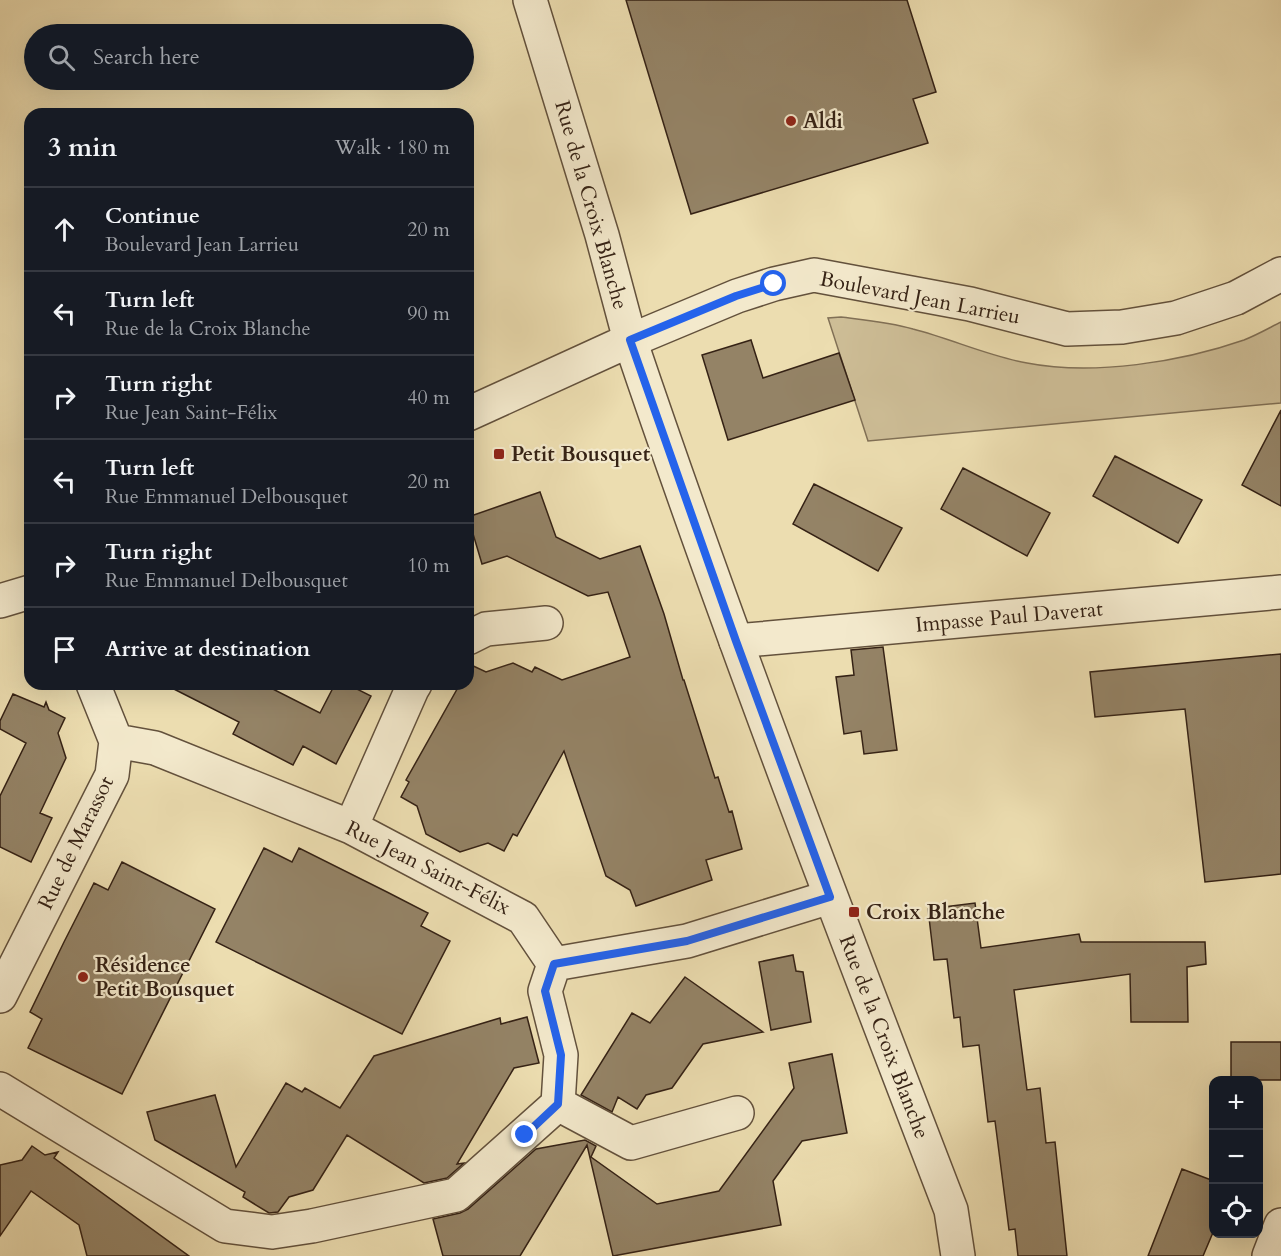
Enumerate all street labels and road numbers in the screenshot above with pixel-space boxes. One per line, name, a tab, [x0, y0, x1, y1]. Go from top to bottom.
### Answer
street label: Rue de la Croix Blanche	[547, 97, 635, 313]
street label: Boulevard Jean Larrieu	[817, 264, 1023, 332]
street label: Impasse Paul Daverat	[914, 594, 1104, 640]
street label: Rue de Marassot	[31, 771, 121, 915]
street label: Rue Jean Saint-Félix	[341, 814, 516, 922]
street label: Rue de la Croix Blanche	[832, 931, 936, 1143]

